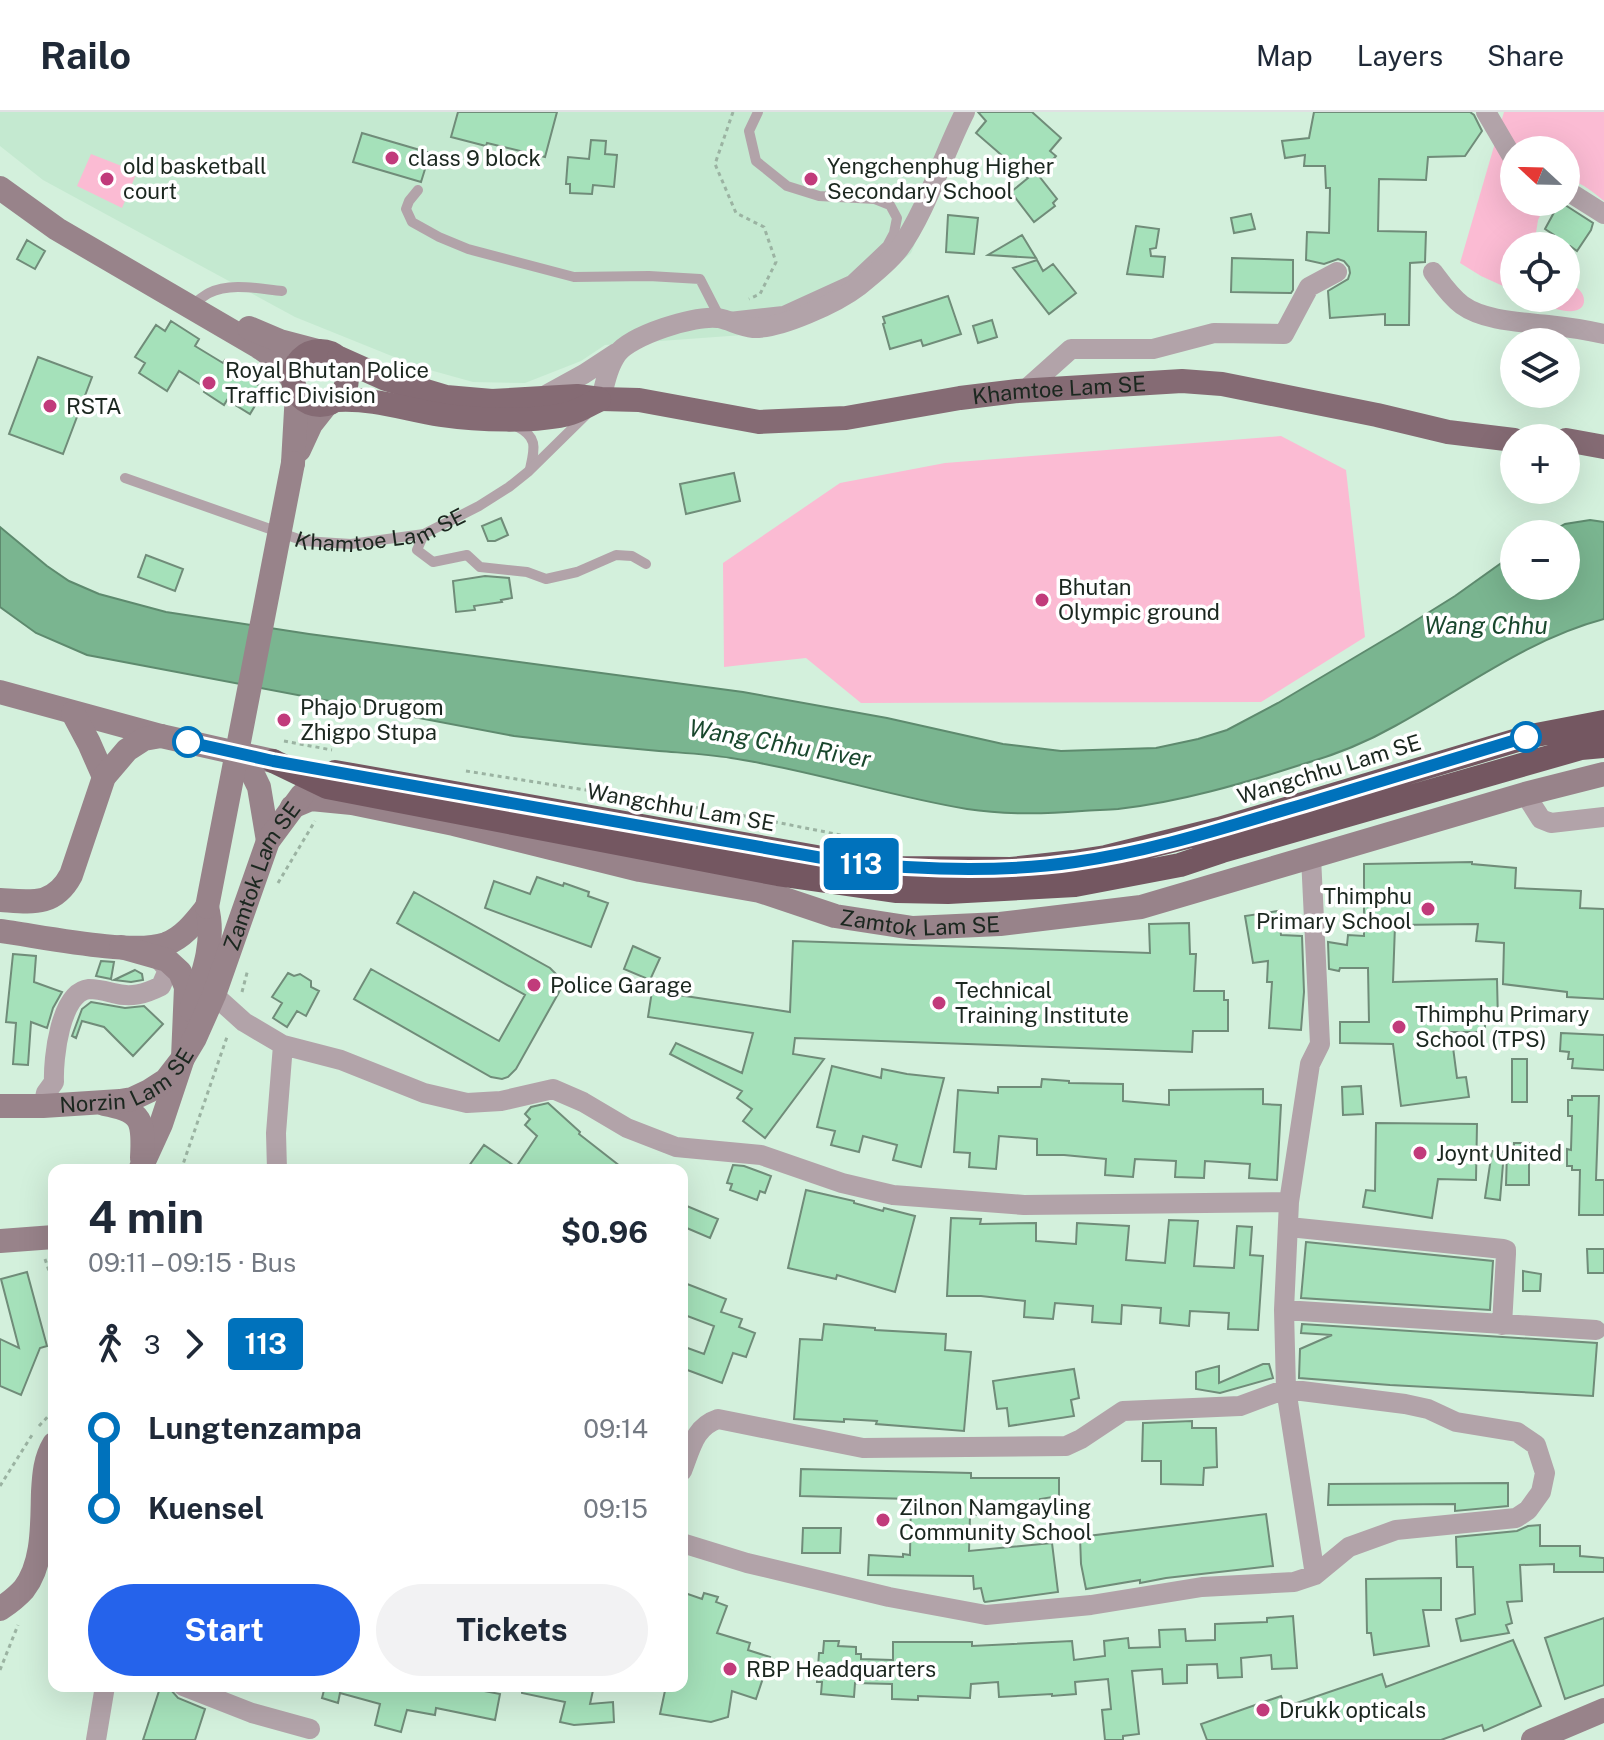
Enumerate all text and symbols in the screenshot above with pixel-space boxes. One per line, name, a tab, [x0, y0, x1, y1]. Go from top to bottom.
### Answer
text: Railo	[40, 33, 131, 78]
text: Map	[1256, 39, 1313, 72]
text: Layers	[1357, 39, 1443, 72]
text: Share	[1487, 39, 1564, 72]
north arrow	[1500, 136, 1580, 216]
map controls	[1500, 136, 1580, 600]
place label: class 9 block	[408, 145, 541, 171]
marker: class 9 block	[383, 149, 401, 167]
place label: old basketball court	[123, 153, 267, 204]
place label: Yengchenphug Higher Secondary School	[827, 153, 1054, 204]
marker: old basketball court	[98, 170, 116, 188]
marker: Yengchenphug Higher Secondary School	[802, 170, 820, 188]
button: locate	[1500, 232, 1580, 312]
button: layers	[1500, 328, 1580, 408]
place label: Royal Bhutan Police Traffic Division	[225, 357, 429, 408]
street label: Khamtoe Lam SE	[971, 370, 1147, 409]
marker: Royal Bhutan Police Traffic Division	[200, 374, 218, 392]
place label: RSTA	[66, 393, 122, 419]
marker: RSTA	[41, 397, 59, 415]
button: +	[1500, 424, 1580, 504]
street label: Khamtoe Lam SE	[291, 502, 470, 557]
button: −	[1500, 520, 1580, 600]
place label: Bhutan Olympic ground	[1058, 574, 1220, 625]
marker: Bhutan Olympic ground	[1033, 591, 1051, 609]
water label: Wang Chhu	[1424, 611, 1548, 639]
place label: Phajo Drugom Zhigpo Stupa	[300, 694, 444, 745]
marker: Phajo Drugom Zhigpo Stupa	[275, 711, 293, 729]
water label: Wang Chhu River	[687, 713, 874, 773]
unlabelled marker	[1511, 722, 1541, 752]
unlabelled marker	[173, 727, 203, 757]
street label: Wangchhu Lam SE	[1234, 729, 1424, 809]
street label: Wangchhu Lam SE	[585, 778, 777, 836]
street label: Zamtok Lam SE	[218, 797, 306, 954]
line badge: 113	[815, 838, 907, 890]
text: 113	[840, 847, 882, 880]
place label: Thimphu Primary School	[1256, 883, 1412, 934]
marker: Thimphu Primary School	[1419, 900, 1437, 918]
street label: Zamtok Lam SE	[838, 904, 1000, 942]
place label: Police Garage	[550, 972, 692, 998]
marker: Police Garage	[525, 976, 543, 994]
place label: Technical Training Institute	[955, 977, 1129, 1028]
marker: Technical Training Institute	[930, 994, 948, 1012]
place label: Thimphu Primary School (TPS)	[1415, 1001, 1590, 1052]
marker: Thimphu Primary School (TPS)	[1390, 1018, 1408, 1036]
street label: Norzin Lam SE	[59, 1043, 199, 1118]
place label: Joynt United	[1436, 1140, 1562, 1166]
marker: Joynt United	[1411, 1144, 1429, 1162]
text: 4 min	[88, 1191, 204, 1243]
text: $0.96	[561, 1214, 648, 1250]
text: 09:11 – 09:15 · Bus	[88, 1247, 296, 1278]
icon: walk	[88, 1322, 132, 1366]
icon: forward	[172, 1322, 216, 1366]
text: 113	[244, 1327, 287, 1360]
text: 3	[144, 1329, 160, 1360]
text: Lungtenzampa	[148, 1410, 362, 1446]
text: 09:14	[583, 1413, 648, 1444]
text: Kuensel	[148, 1490, 264, 1526]
text: 09:15	[583, 1493, 648, 1524]
place label: Zilnon Namgayling Community School	[899, 1494, 1092, 1545]
marker: Zilnon Namgayling Community School	[874, 1511, 892, 1529]
button: Start	[88, 1584, 360, 1676]
button: Tickets	[376, 1584, 648, 1676]
place label: RBP Headquarters	[746, 1656, 936, 1682]
marker: RBP Headquarters	[721, 1660, 739, 1678]
place label: Drukk opticals	[1279, 1697, 1426, 1723]
marker: Drukk opticals	[1254, 1701, 1272, 1719]

